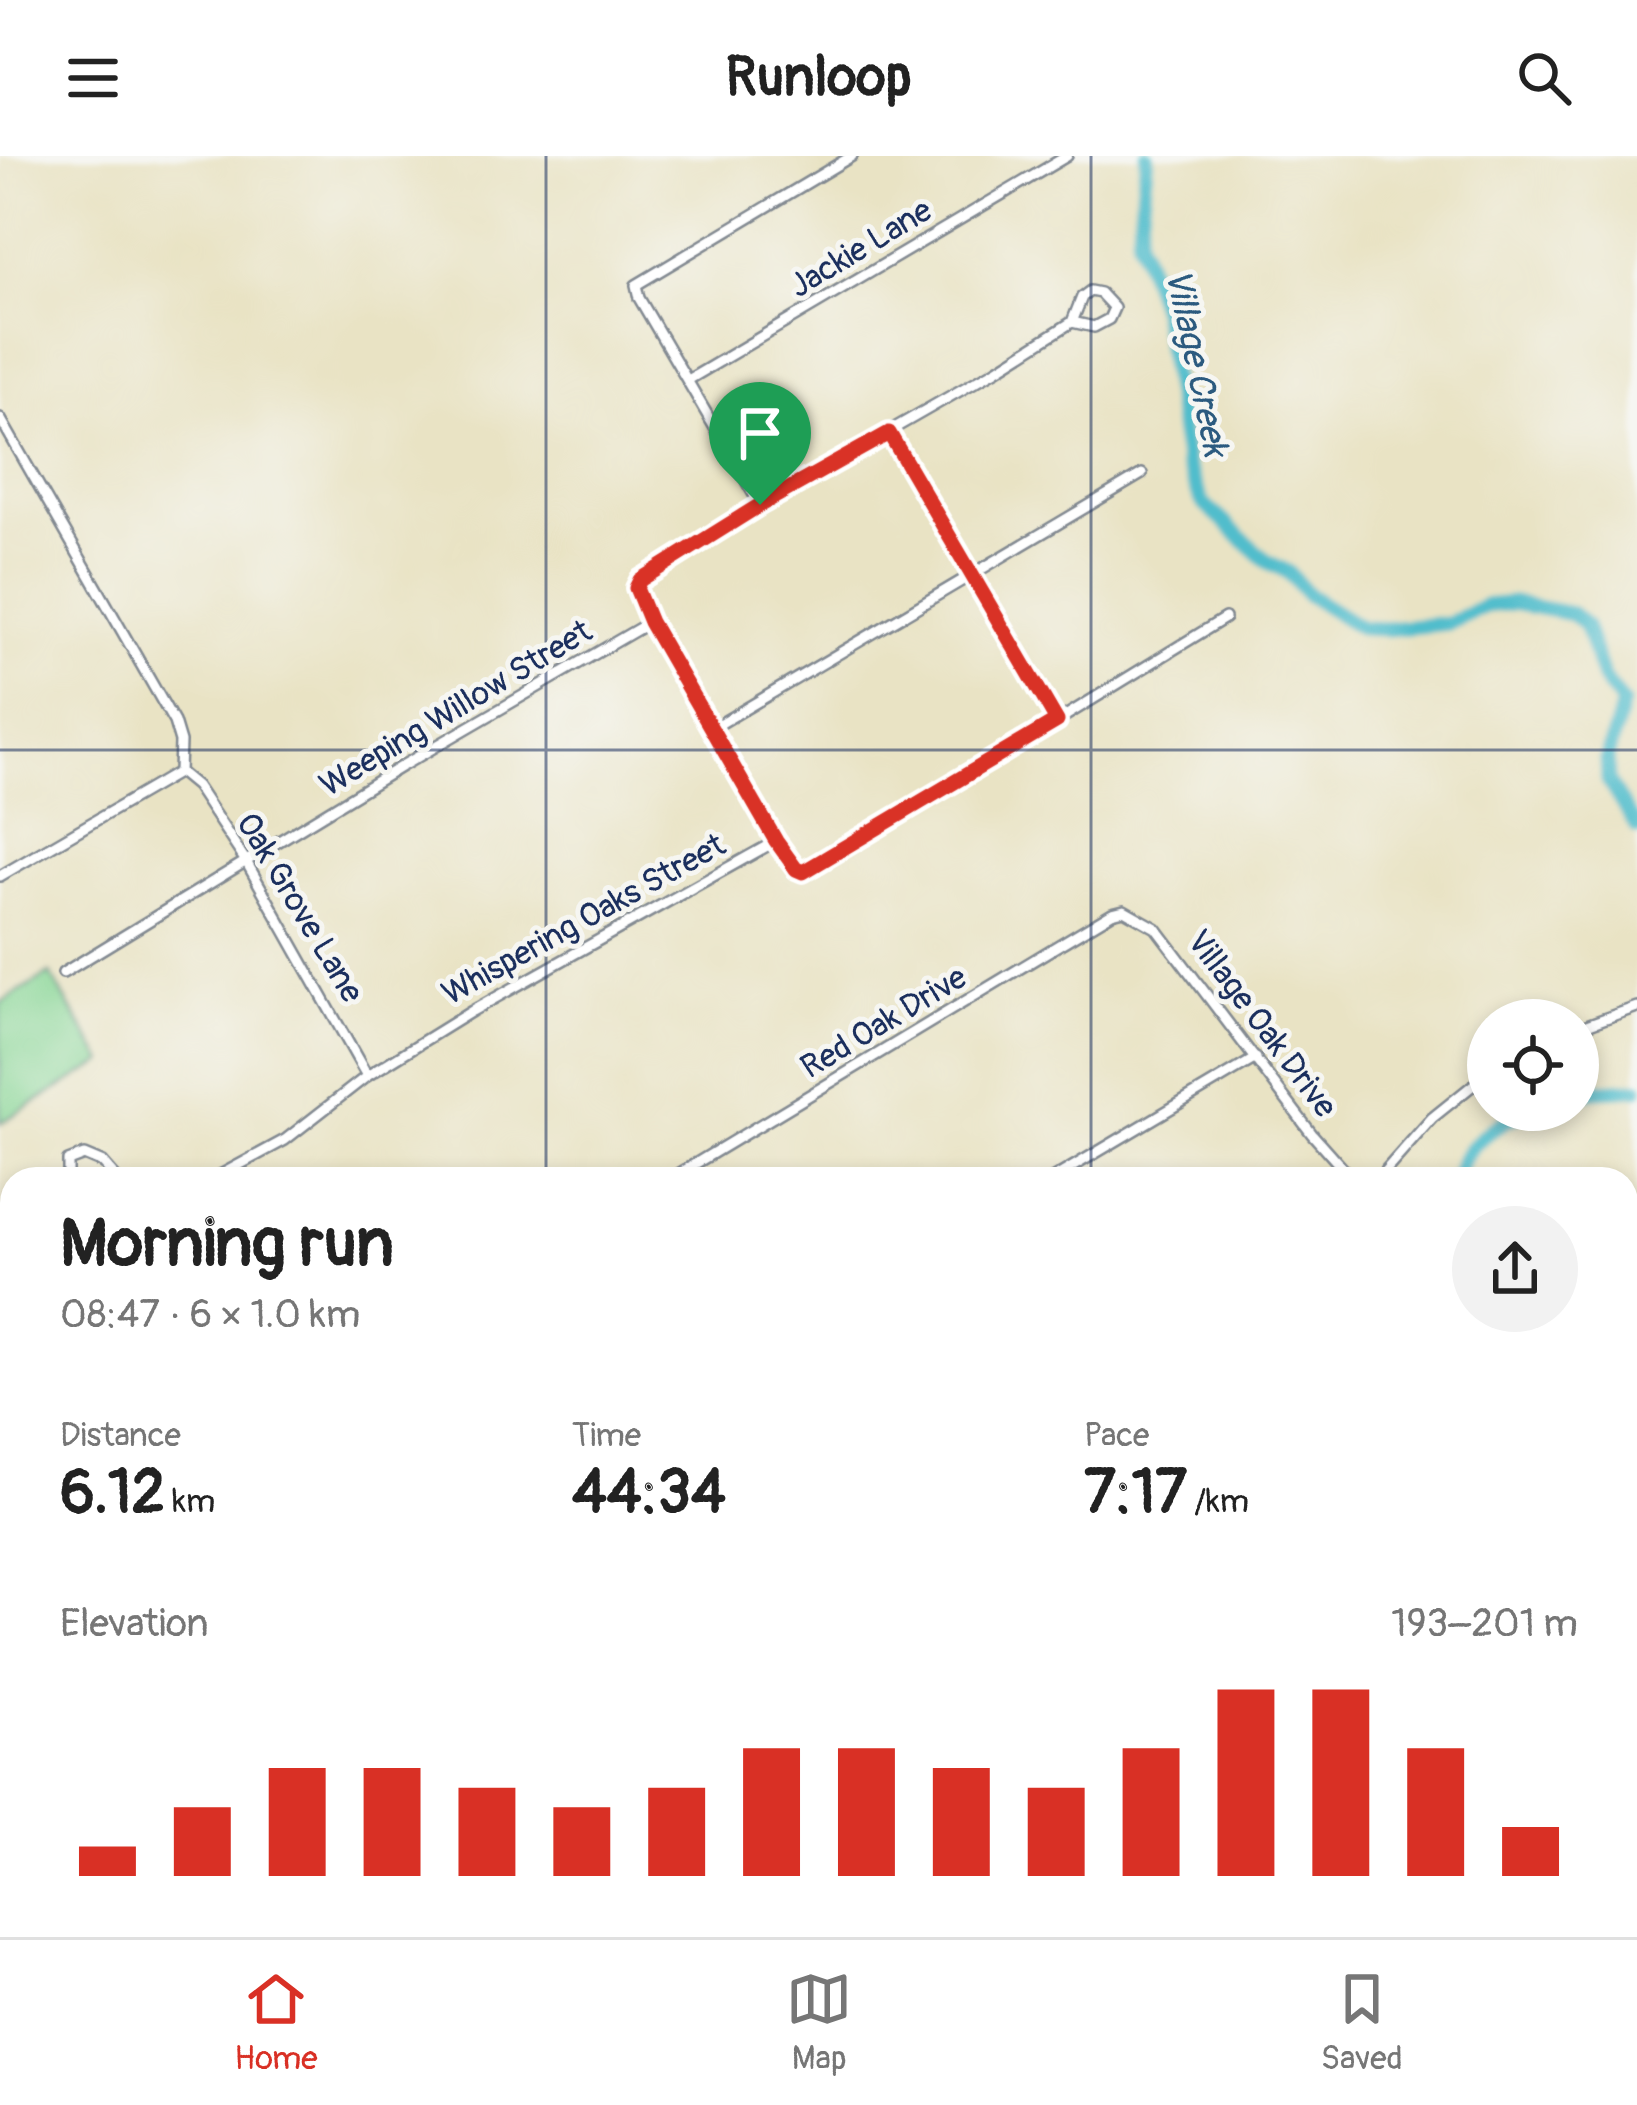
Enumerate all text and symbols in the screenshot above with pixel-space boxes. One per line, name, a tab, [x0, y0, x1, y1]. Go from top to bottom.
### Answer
text: Runloop	[726, 44, 911, 112]
icon: menu	[60, 45, 126, 111]
icon: search	[1511, 45, 1577, 111]
street label: Jackie Lane	[782, 190, 939, 307]
water label: Village Creek	[1155, 265, 1239, 463]
pin	[709, 382, 811, 505]
icon: arrive	[727, 400, 793, 466]
street label: Weeping Willow Street	[312, 610, 600, 806]
street label: Oak Grove Lane	[227, 805, 372, 1010]
street label: Whispering Oaks Street	[435, 824, 733, 1014]
street label: Village Oak Drive	[1178, 922, 1346, 1126]
street label: Red Oak Drive	[793, 957, 974, 1088]
map controls	[1467, 999, 1599, 1131]
button: locate	[1467, 999, 1599, 1131]
text: Morning run	[60, 1203, 394, 1286]
button: share	[1452, 1206, 1578, 1332]
text: 08:47 · 6 × 1.0 km	[60, 1290, 360, 1339]
text: Distance	[60, 1415, 181, 1456]
text: Time	[572, 1415, 641, 1456]
text: Pace	[1084, 1415, 1149, 1456]
text: 6.12	[60, 1456, 165, 1531]
text: 44:34	[572, 1456, 726, 1531]
text: 7:17	[1084, 1456, 1187, 1531]
text: km	[165, 1481, 215, 1522]
text: /km	[1187, 1481, 1249, 1522]
text: Elevation	[60, 1599, 209, 1648]
text: 193–201 m	[1391, 1599, 1578, 1648]
tab: Home	[234, 1966, 318, 2079]
tab: Map	[786, 1966, 852, 2079]
tab: Saved	[1321, 1966, 1403, 2079]

